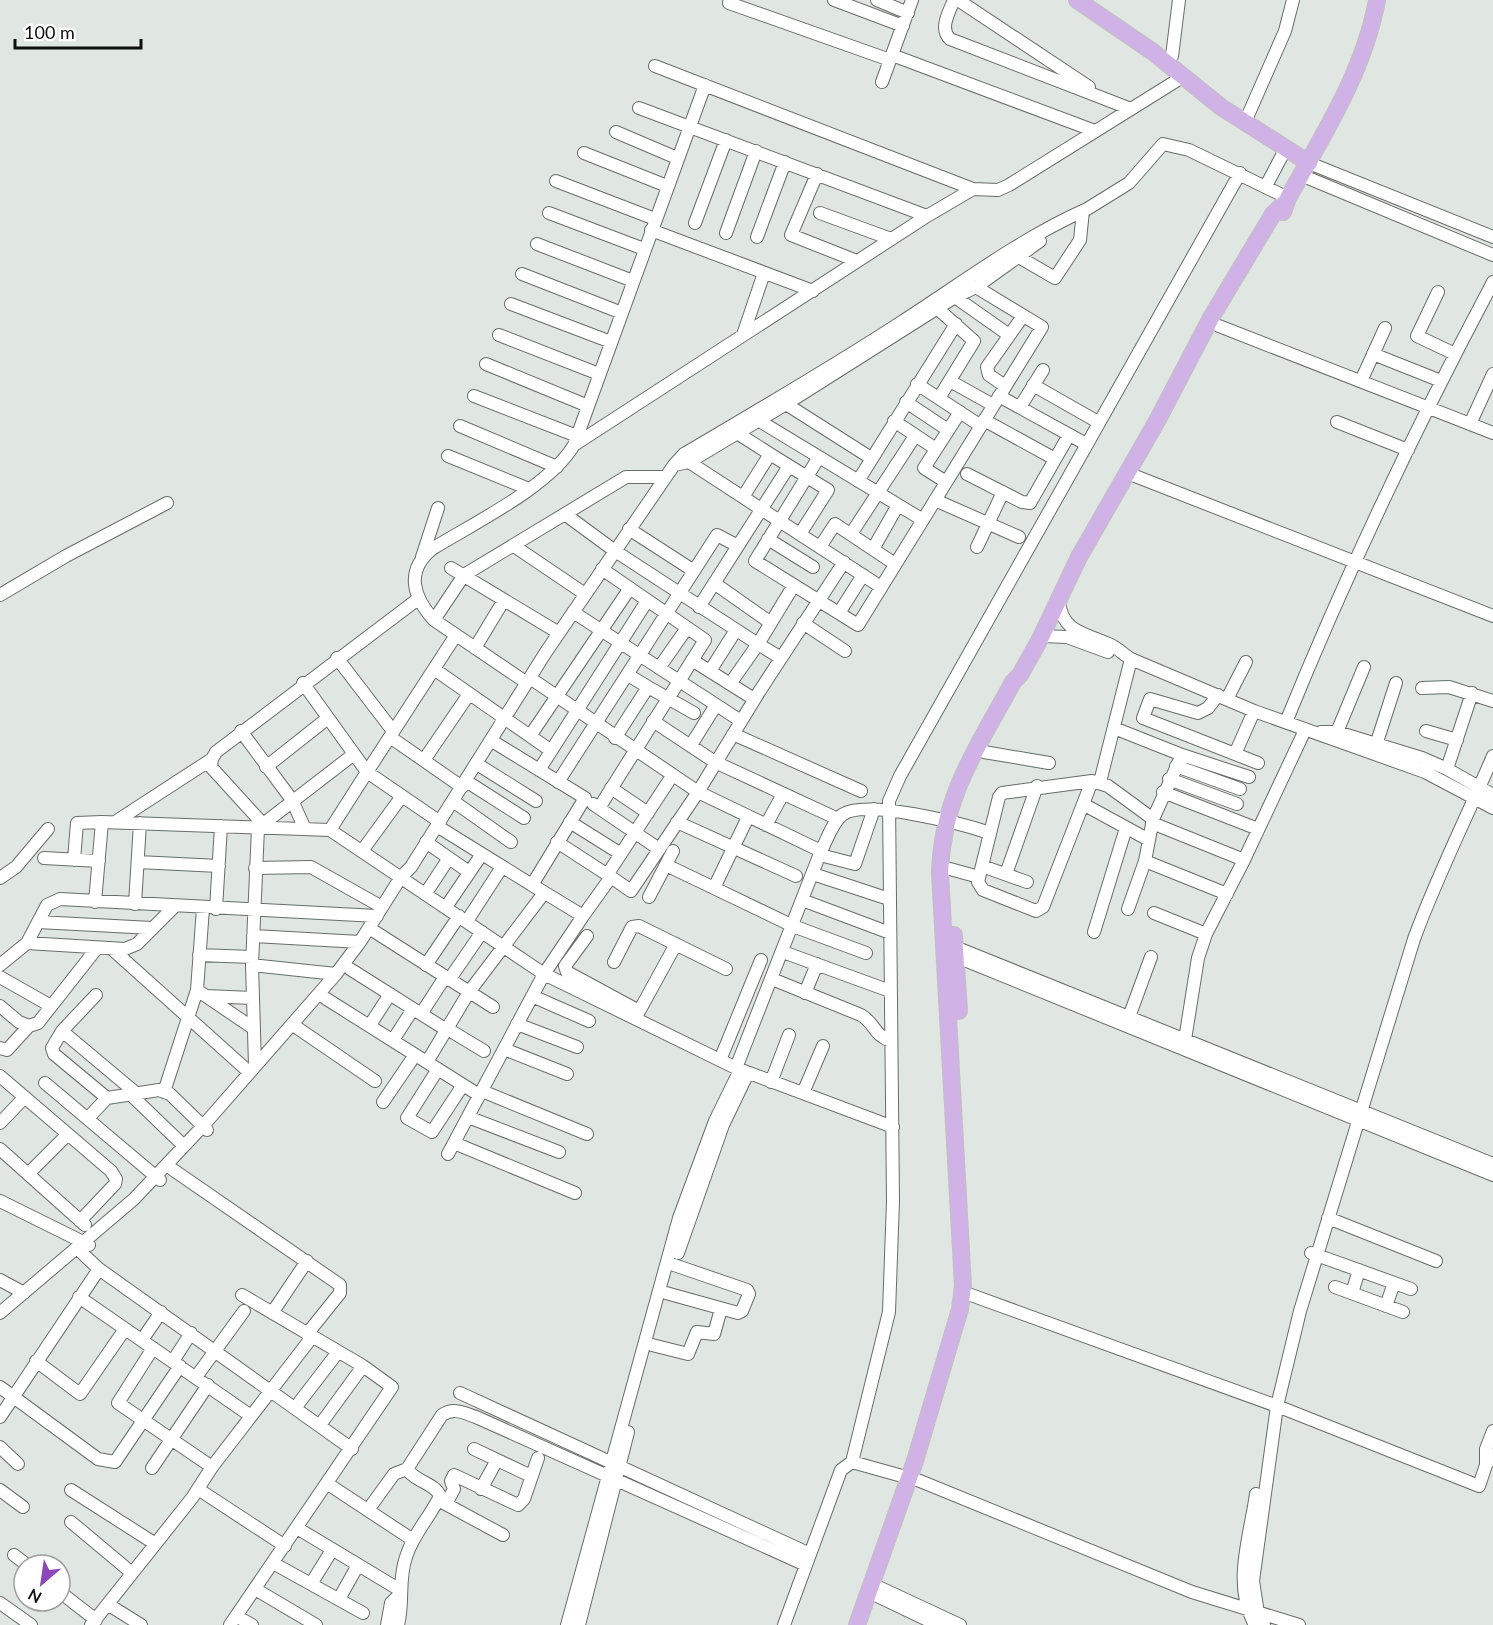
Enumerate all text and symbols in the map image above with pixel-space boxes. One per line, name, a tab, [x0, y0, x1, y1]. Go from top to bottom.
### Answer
scale bar	[15, 12, 141, 50]
text: 100 m	[24, 21, 75, 43]
north arrow	[12, 1553, 72, 1613]
text: N	[24, 1585, 44, 1608]

